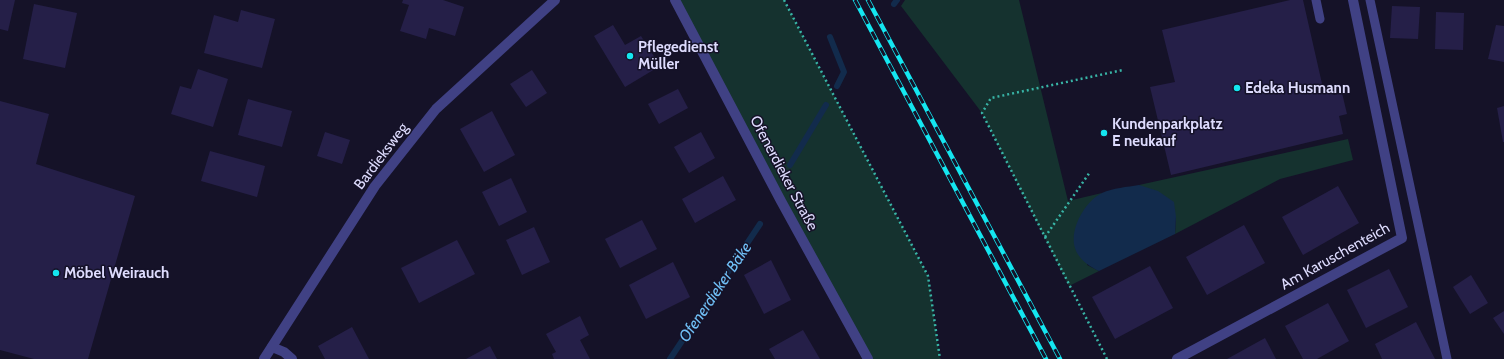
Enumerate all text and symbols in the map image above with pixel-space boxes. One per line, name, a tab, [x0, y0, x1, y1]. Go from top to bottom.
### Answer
place label: Pflegedienst Müller	[638, 38, 719, 73]
marker: Pflegedienst Müller	[625, 51, 635, 61]
place label: Edeka Husmann	[1245, 79, 1350, 97]
marker: Edeka Husmann	[1232, 83, 1242, 93]
street label: Ofenerdieker Straße	[746, 112, 822, 234]
place label: Kundenparkplatz E neukauf	[1112, 115, 1222, 150]
street label: Bardieksweg	[350, 119, 412, 193]
marker: Kundenparkplatz E neukauf	[1099, 128, 1109, 138]
street label: Am Karuschenteich	[1277, 219, 1393, 293]
water label: Ofenerdieker Bäke	[675, 238, 755, 346]
place label: Möbel Weirauch	[64, 264, 169, 282]
marker: Möbel Weirauch	[51, 268, 61, 278]

